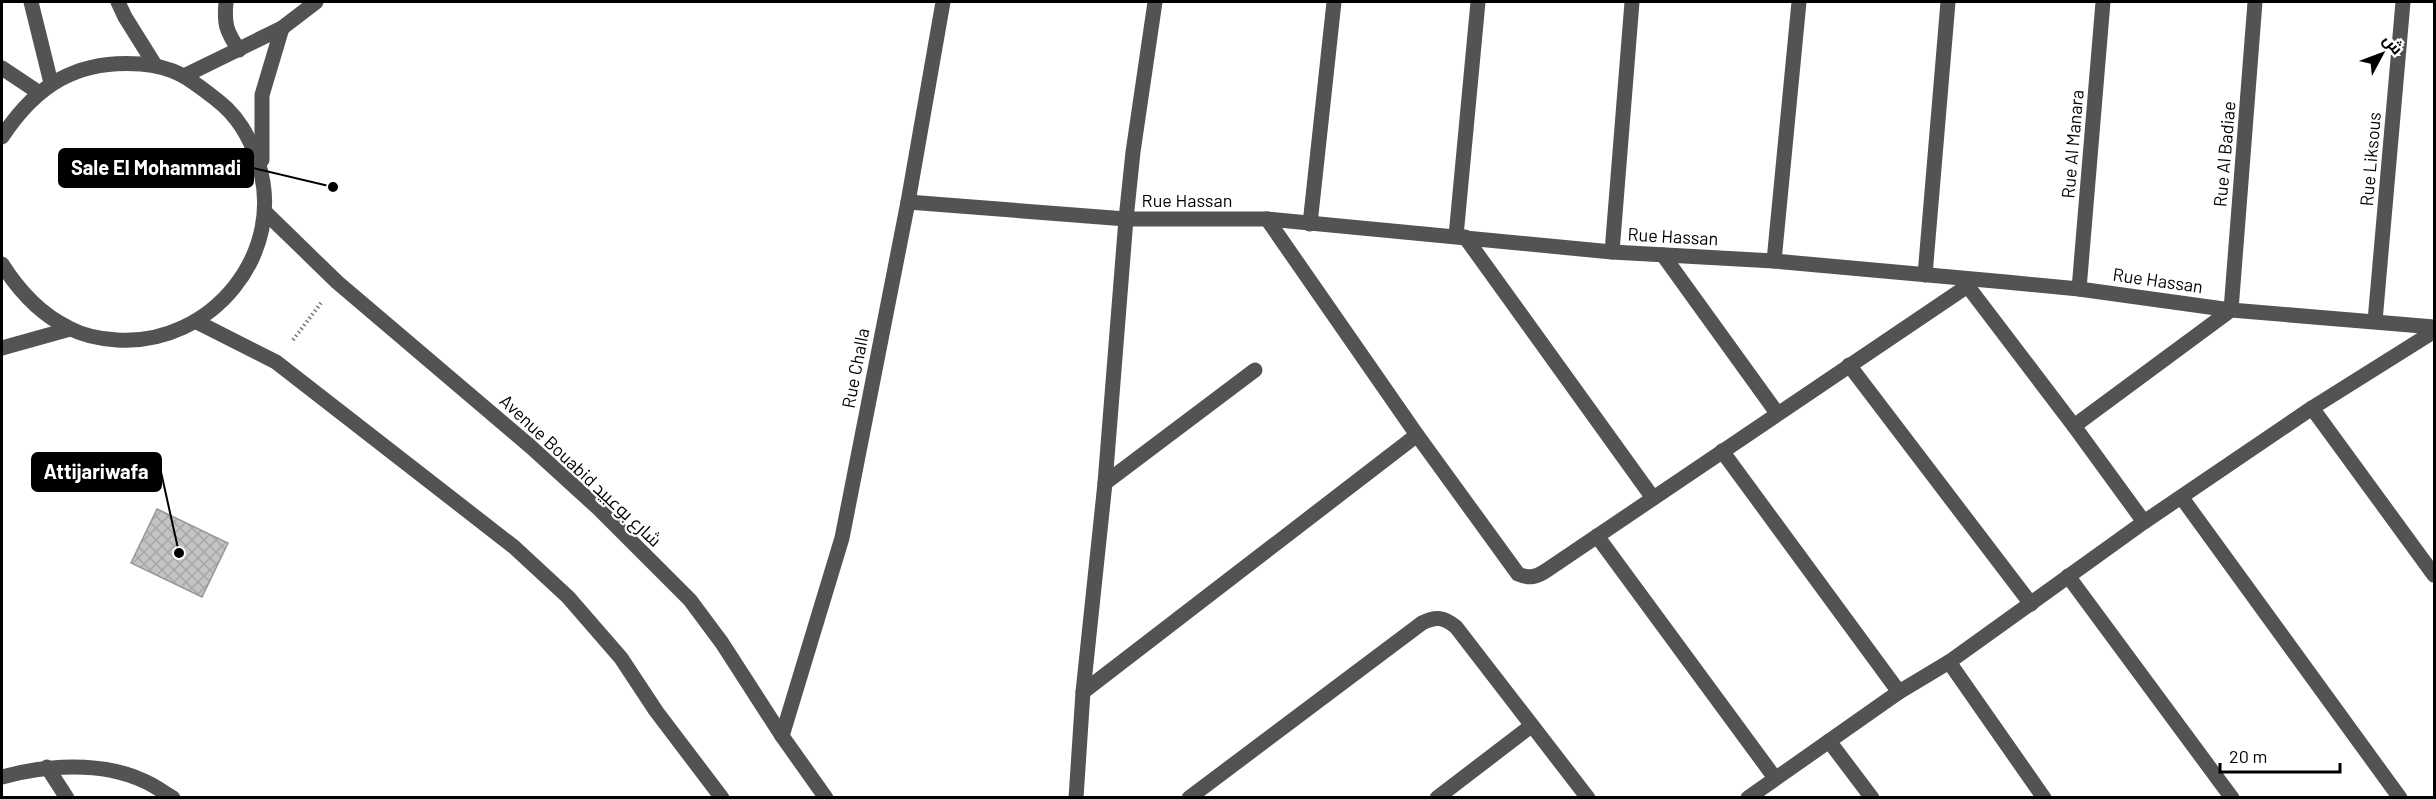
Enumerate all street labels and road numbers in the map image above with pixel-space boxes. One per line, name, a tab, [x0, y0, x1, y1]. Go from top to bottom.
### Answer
street label: Rue Al Manara	[2056, 89, 2088, 199]
street label: Rue Al Badiae	[2208, 100, 2240, 208]
street label: Rue Liksous	[2355, 111, 2385, 207]
street label: Rue Hassan	[1142, 189, 1232, 211]
street label: Rue Hassan	[1627, 223, 1719, 249]
street label: Rue Hassan	[2112, 263, 2204, 297]
street label: Rue Challa	[836, 326, 874, 410]
street label: Avenue Bouabid شارع بوعبيد	[494, 389, 666, 552]

